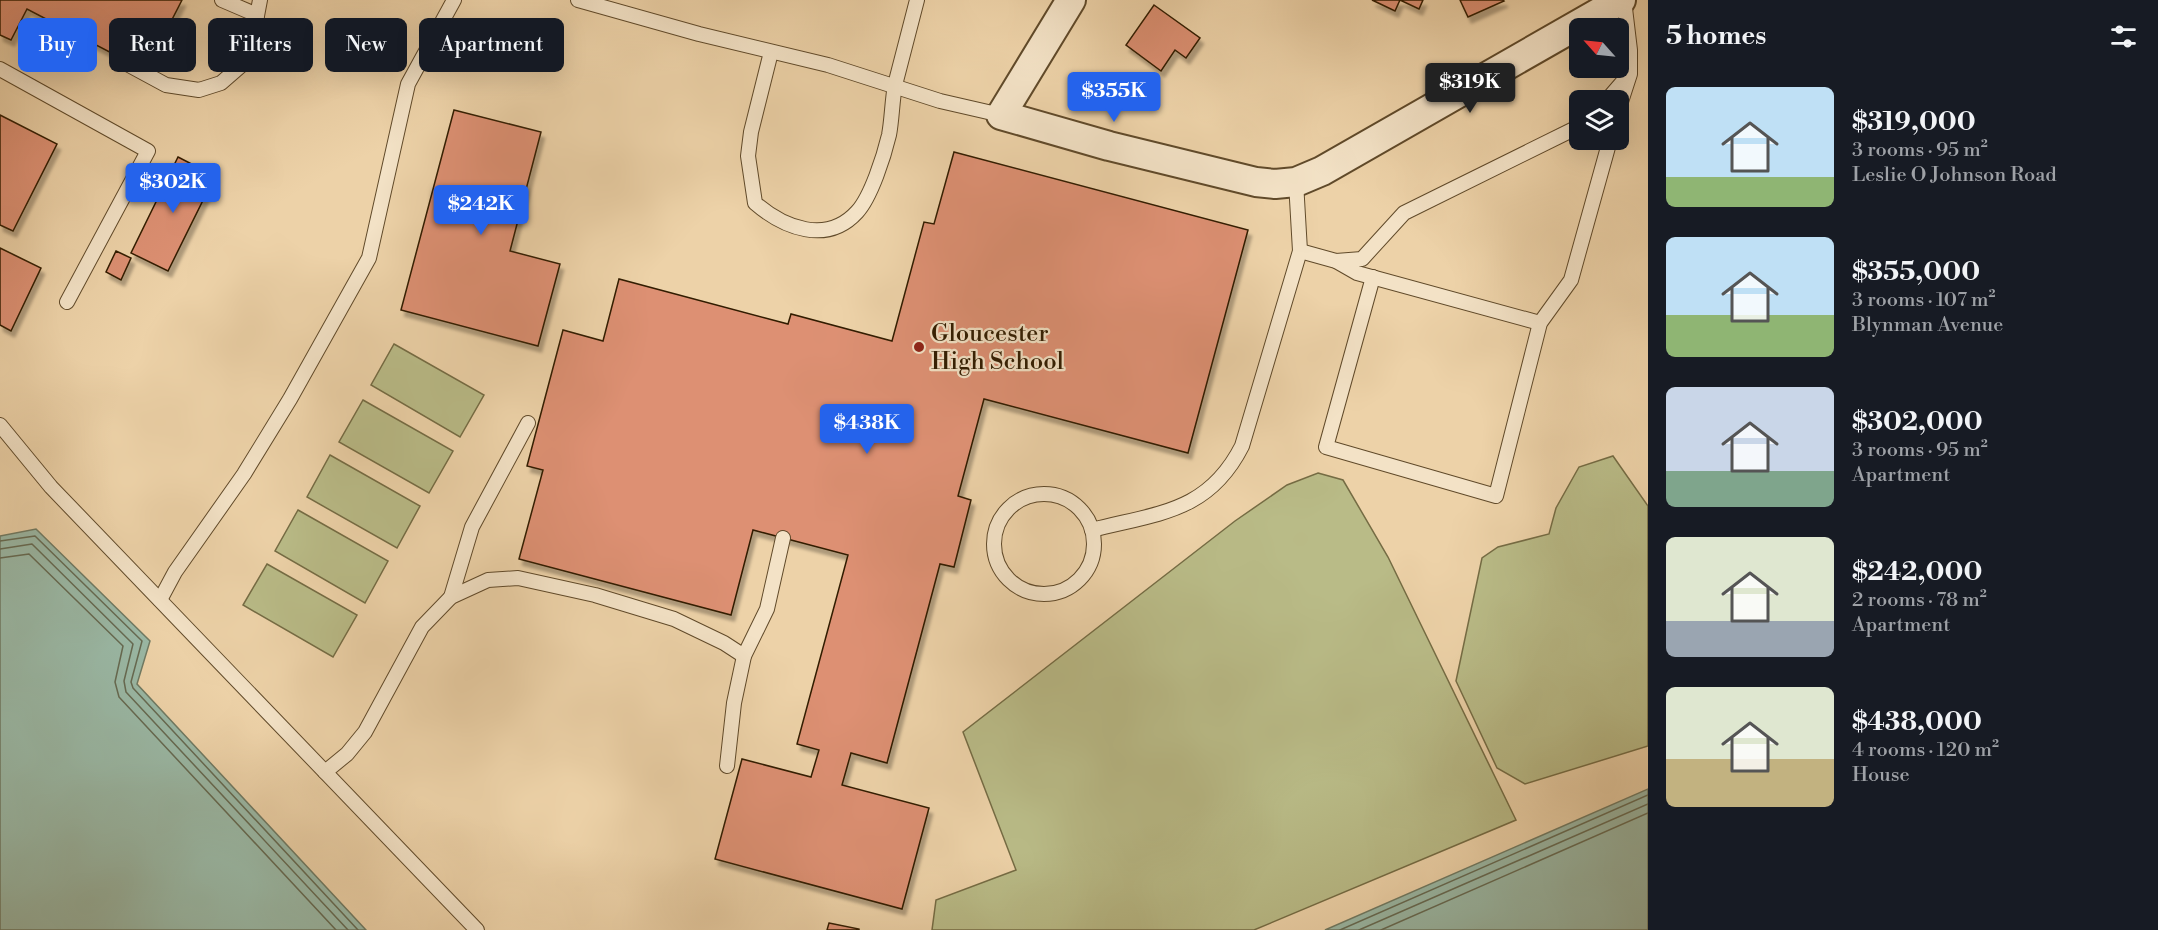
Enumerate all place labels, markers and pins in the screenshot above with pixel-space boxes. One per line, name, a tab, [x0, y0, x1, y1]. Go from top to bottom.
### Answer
pin: $319K	[1428, 63, 1512, 114]
pin: $355K	[1072, 72, 1156, 123]
pin: $302K	[131, 163, 215, 214]
pin: $242K	[439, 185, 523, 236]
place label: Gloucester High School	[931, 319, 1064, 377]
marker: Gloucester High School	[912, 340, 926, 354]
pin: $438K	[825, 404, 909, 455]

